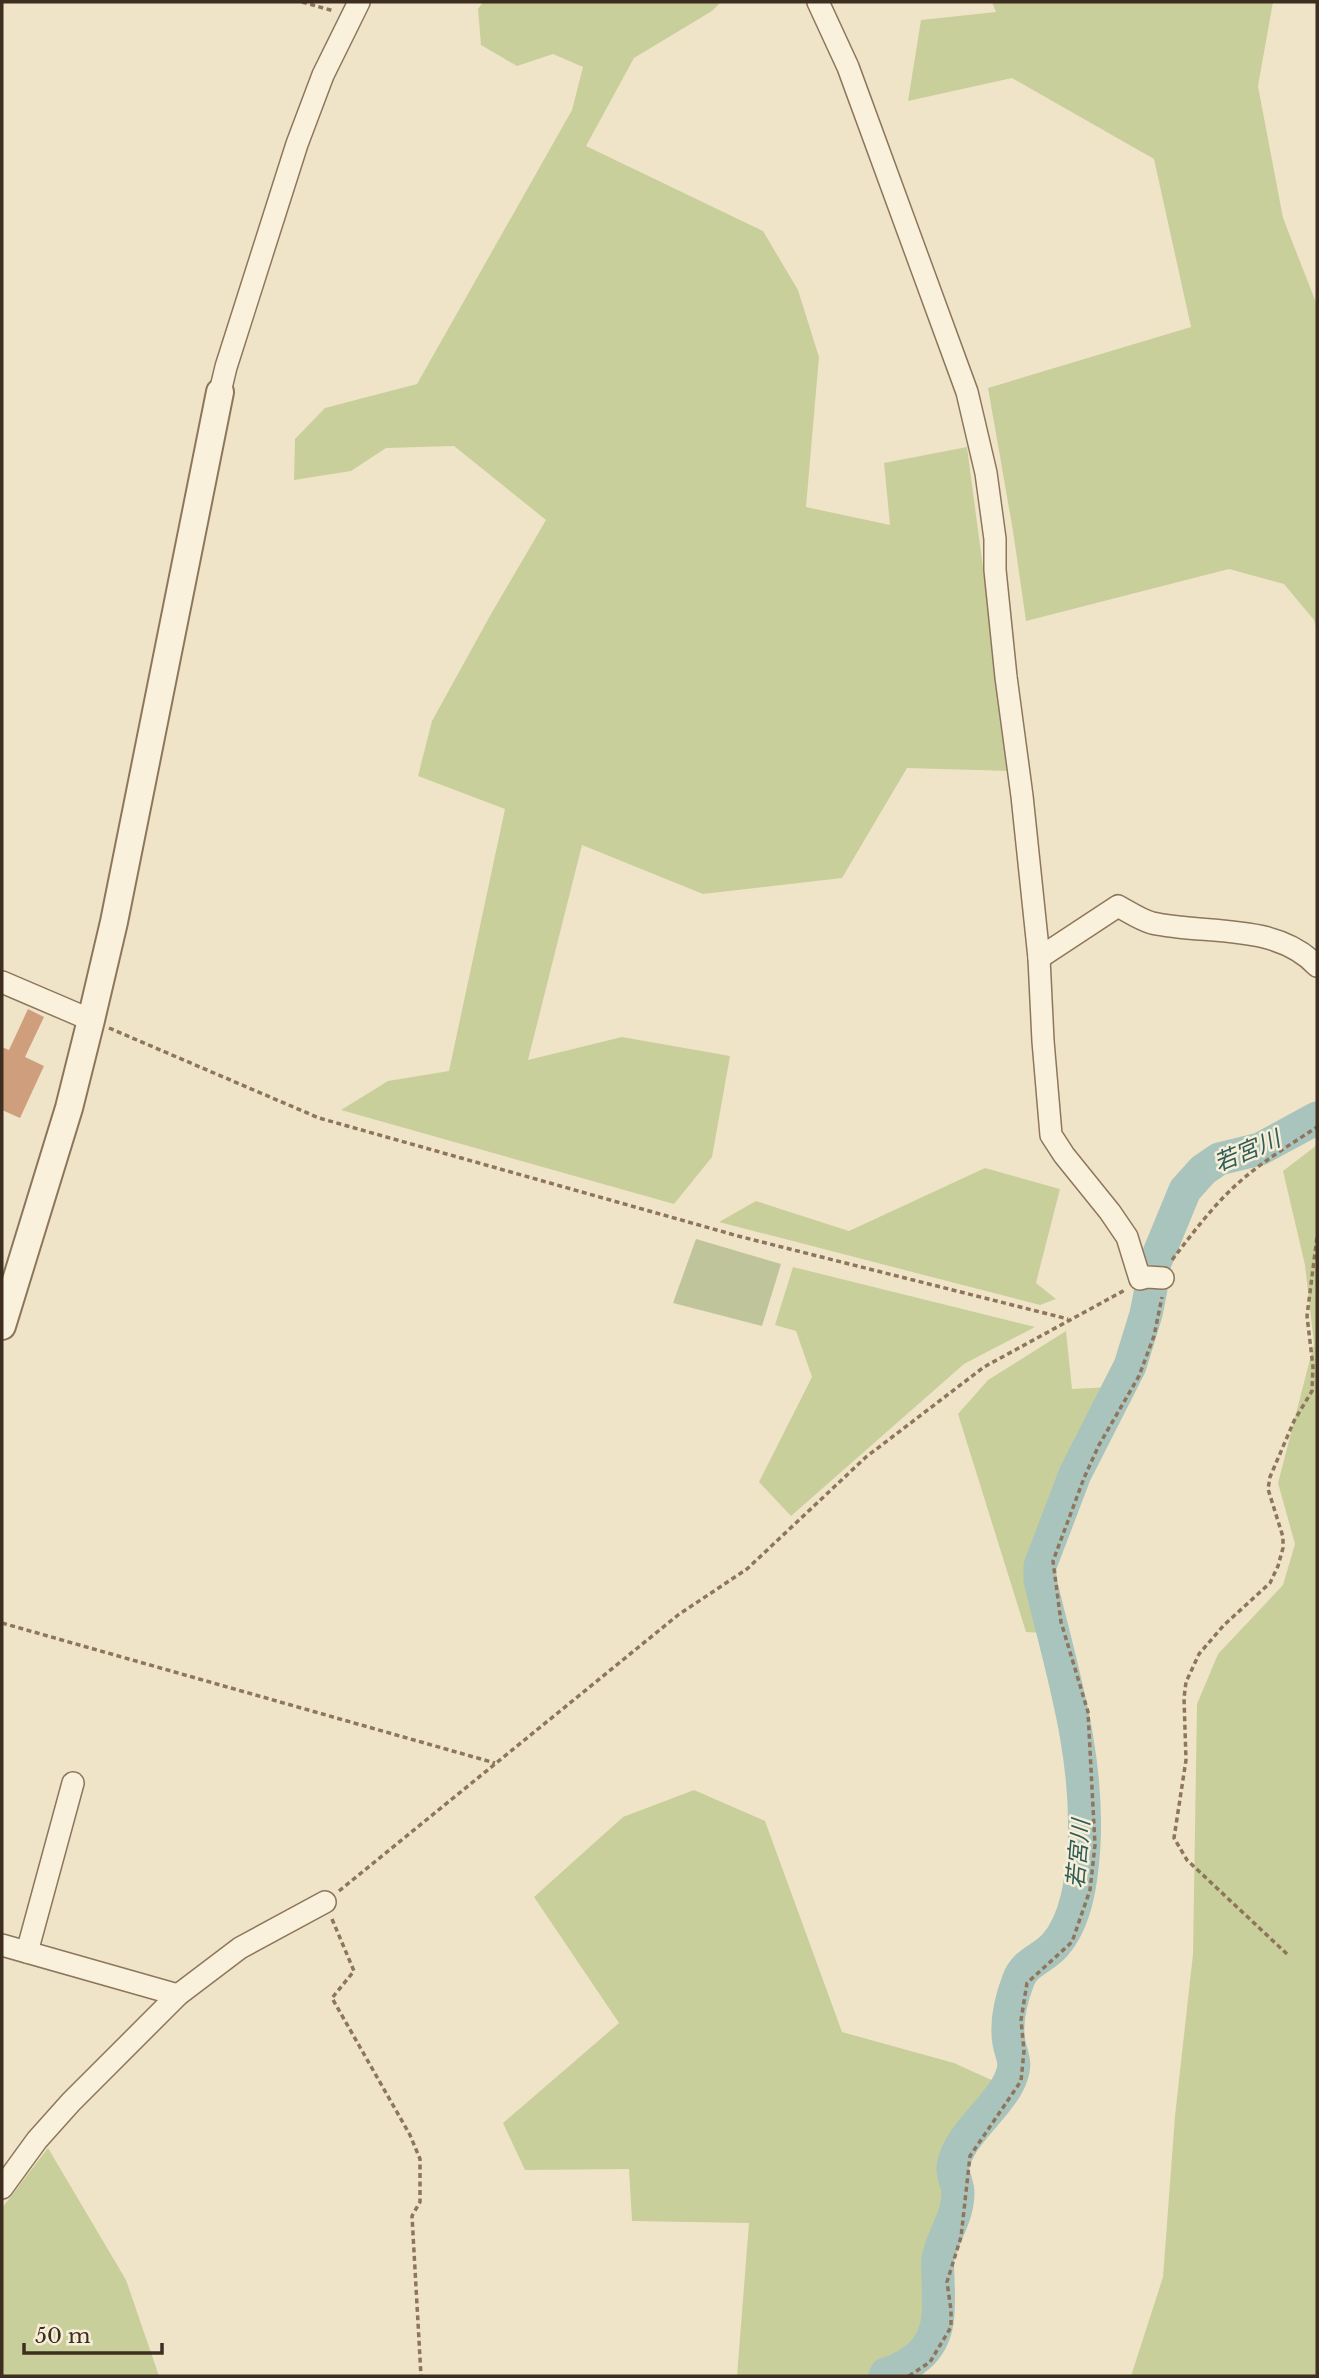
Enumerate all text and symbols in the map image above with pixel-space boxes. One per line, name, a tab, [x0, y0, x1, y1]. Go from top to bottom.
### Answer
water label: 若宮川	[1210, 1123, 1287, 1177]
water label: 若宮川	[1061, 1815, 1095, 1890]
scale bar	[24, 2312, 163, 2356]
text: 50 m	[35, 2323, 91, 2349]

